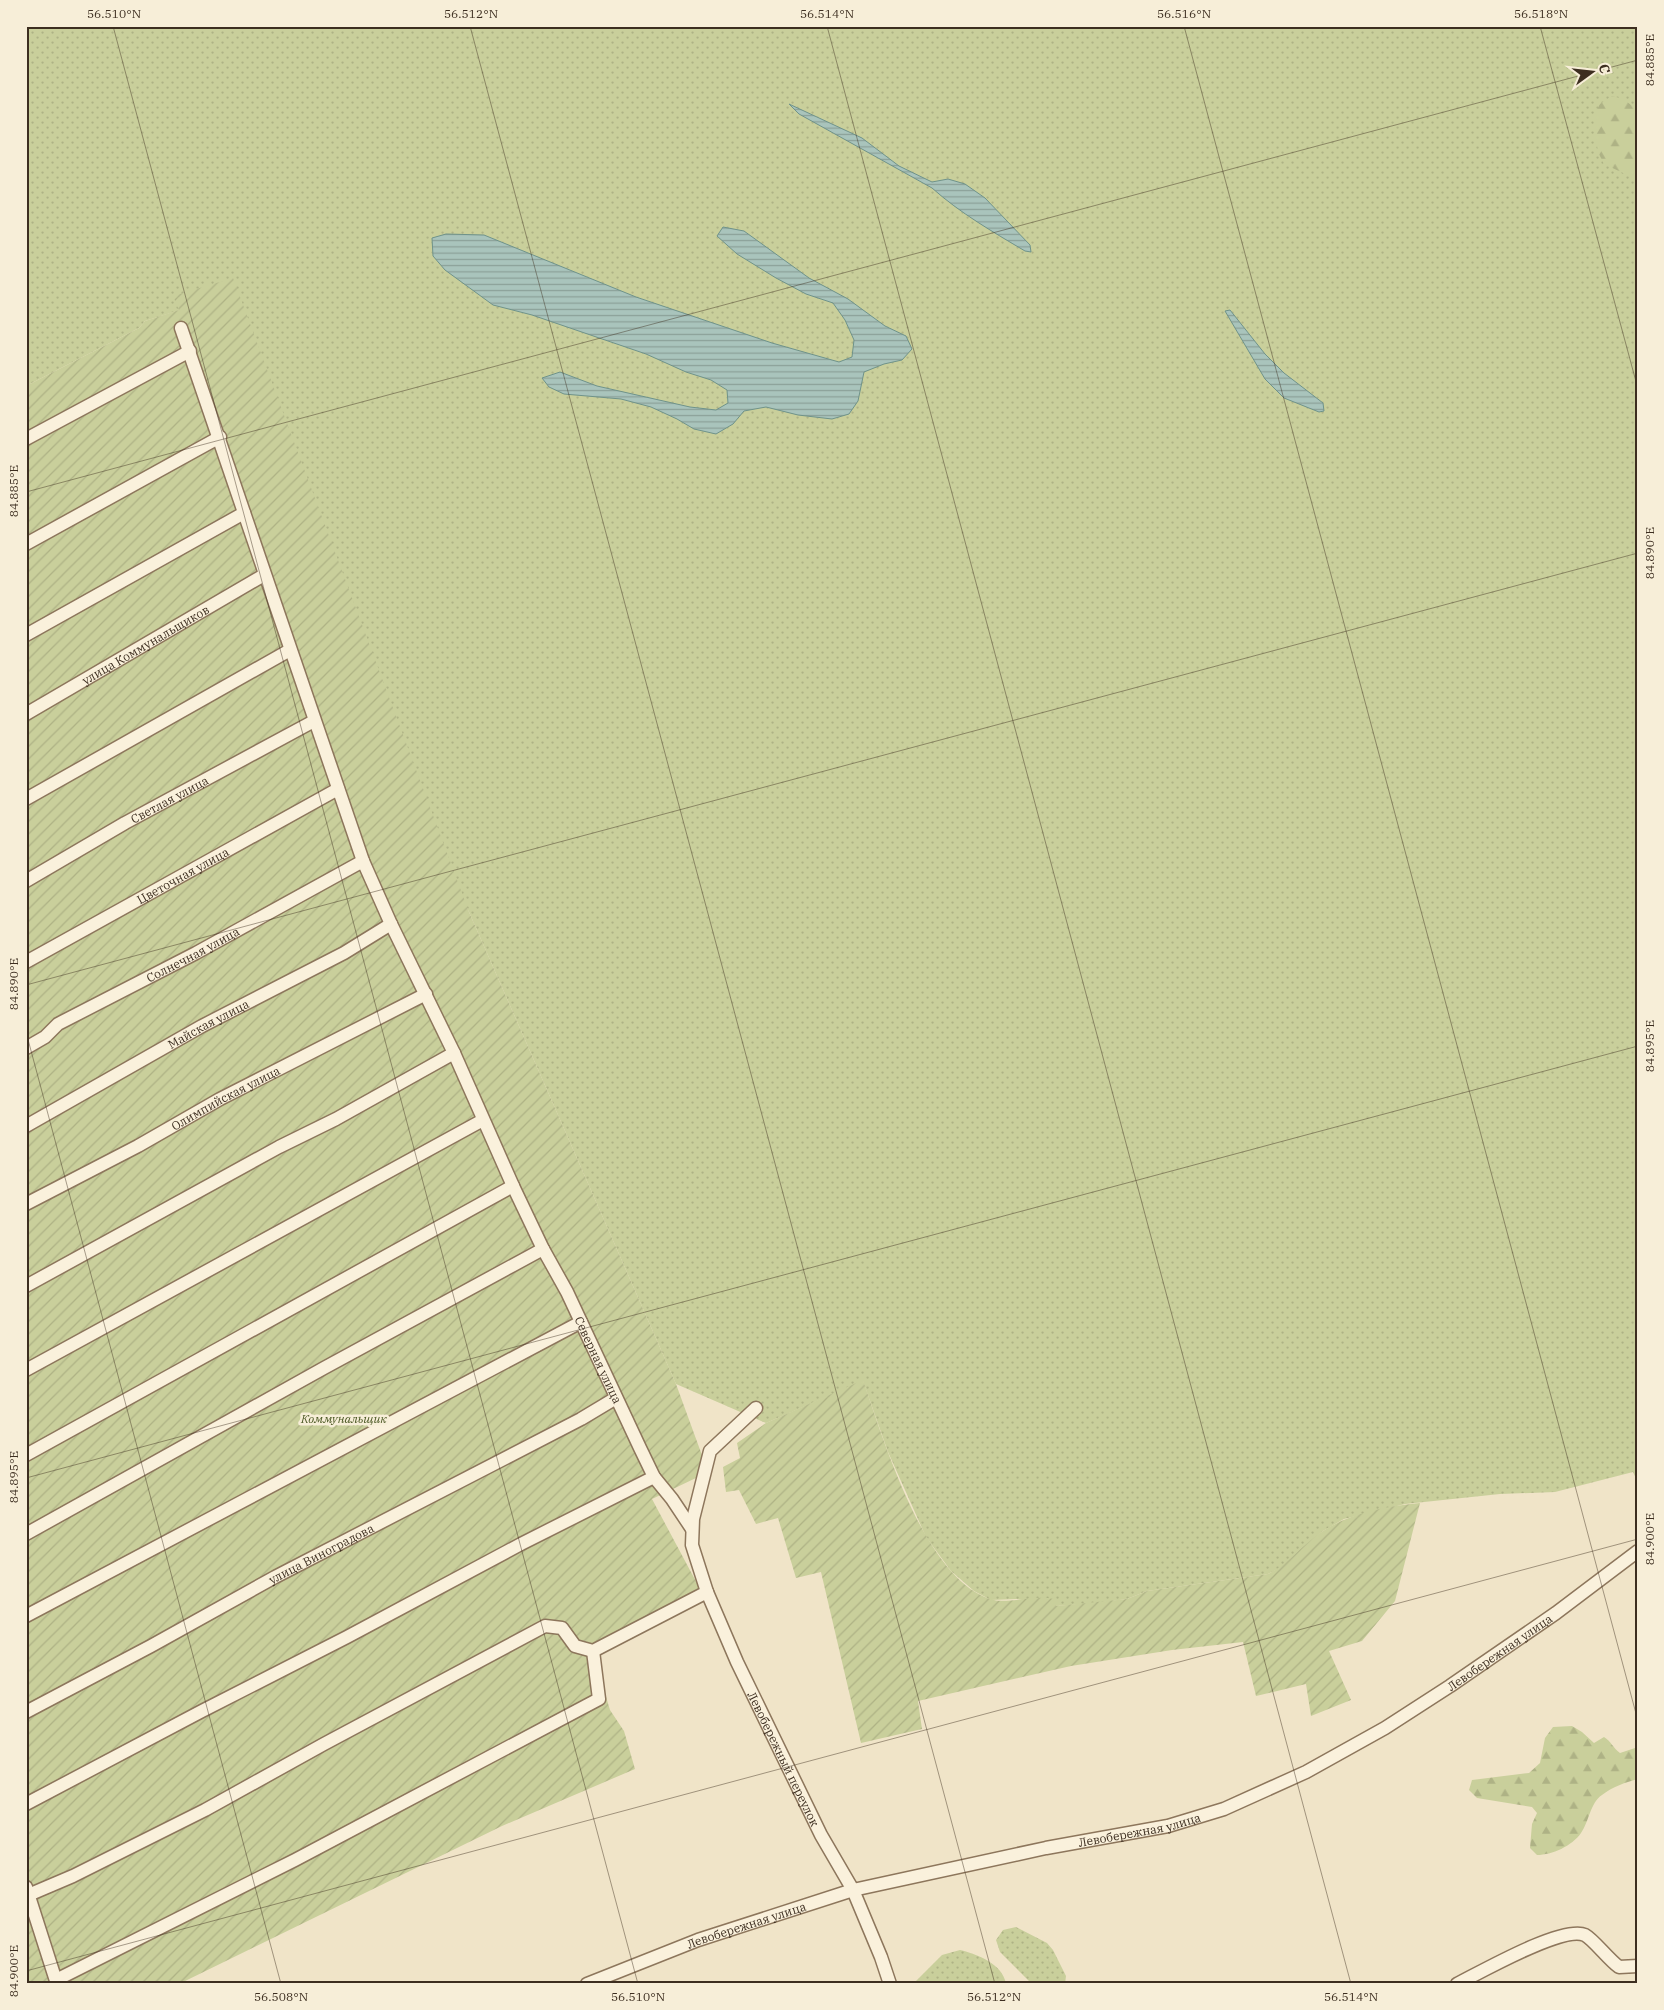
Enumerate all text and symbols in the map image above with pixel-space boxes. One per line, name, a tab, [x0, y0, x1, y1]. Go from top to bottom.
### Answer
text: 56.510°N	[87, 6, 141, 21]
text: 56.512°N	[444, 6, 498, 21]
text: 56.514°N	[800, 6, 854, 21]
text: 56.516°N	[1157, 6, 1211, 21]
text: 56.518°N	[1514, 6, 1568, 21]
text: 84.885°E	[1642, 34, 1657, 86]
north arrow	[1566, 48, 1616, 98]
text: С	[1595, 62, 1614, 75]
text: 84.885°E	[6, 465, 21, 517]
text: 84.890°E	[1642, 527, 1657, 579]
street label: улица Коммунальщиков	[79, 601, 212, 687]
street label: Светлая улица	[128, 772, 211, 826]
street label: Цветочная улица	[134, 843, 232, 907]
street label: Солнечная улица	[144, 923, 242, 985]
text: 84.890°E	[6, 958, 21, 1010]
street label: Майская улица	[165, 996, 252, 1052]
text: 84.895°E	[1642, 1020, 1657, 1072]
street label: Олимпийская улица	[168, 1062, 283, 1133]
street label: Северная улица	[572, 1314, 626, 1406]
park label: Коммунальщик	[300, 1411, 387, 1426]
text: 84.895°E	[6, 1451, 21, 1503]
text: 84.900°E	[1642, 1513, 1657, 1565]
street label: улица Виноградова	[266, 1520, 377, 1587]
street label: Левобережная улица	[1444, 1610, 1555, 1694]
street label: Левобережный переулок	[745, 1689, 823, 1829]
street label: Левобережная улица	[1077, 1809, 1203, 1850]
street label: Левобережная улица	[684, 1898, 808, 1951]
text: 84.900°E	[6, 1945, 21, 1997]
text: 56.508°N	[254, 1989, 308, 2004]
text: 56.510°N	[611, 1989, 665, 2004]
text: 56.512°N	[967, 1989, 1021, 2004]
text: 56.514°N	[1324, 1989, 1378, 2004]

